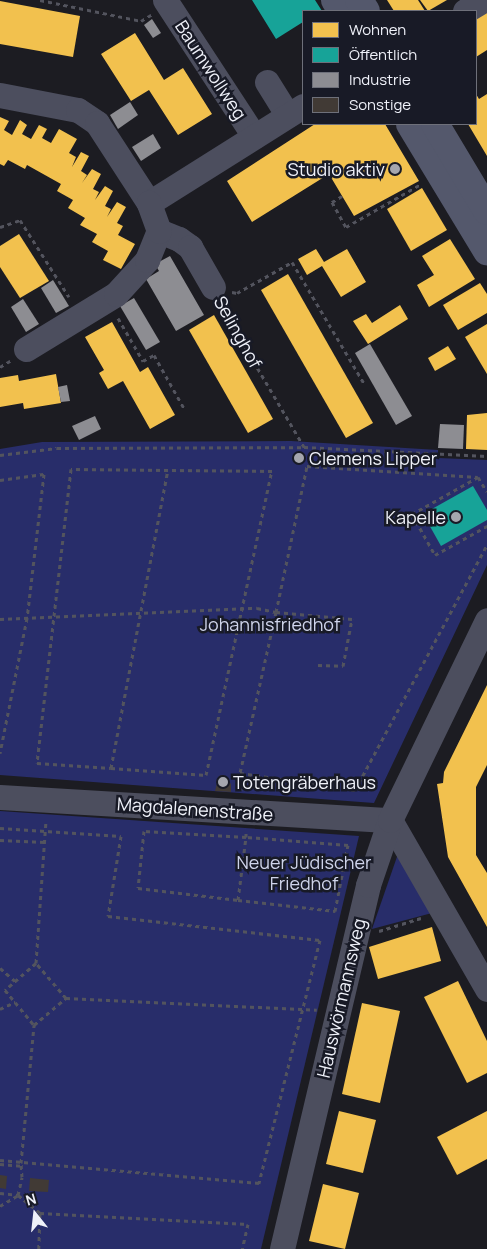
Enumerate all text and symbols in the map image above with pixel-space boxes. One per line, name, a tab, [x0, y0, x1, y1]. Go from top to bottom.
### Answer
legend	[302, 10, 477, 125]
street label: Baumwollweg	[171, 16, 251, 124]
text: Wohnen	[349, 19, 406, 40]
text: Öffentlich	[349, 44, 417, 65]
text: Industrie	[349, 69, 411, 90]
text: Sonstige	[349, 94, 411, 115]
place label: Studio aktiv	[287, 158, 385, 180]
marker: Studio aktiv	[389, 163, 401, 175]
street label: Selinghof	[209, 292, 267, 372]
place label: Clemens Lipper	[309, 447, 437, 469]
marker: Clemens Lipper	[293, 452, 305, 464]
place label: Kapelle	[385, 506, 446, 528]
marker: Kapelle	[450, 511, 462, 523]
park label: Johannisfriedhof	[200, 613, 340, 635]
place label: Totengräberhaus	[233, 771, 376, 793]
marker: Totengräberhaus	[217, 776, 229, 788]
street label: Magdalenenstraße	[116, 793, 274, 825]
park label: Neuer Jüdischer Friedhof	[236, 852, 372, 894]
street label: Hauswörmannsweg	[312, 916, 370, 1080]
north arrow	[10, 1189, 60, 1239]
text: N	[23, 1189, 38, 1210]

